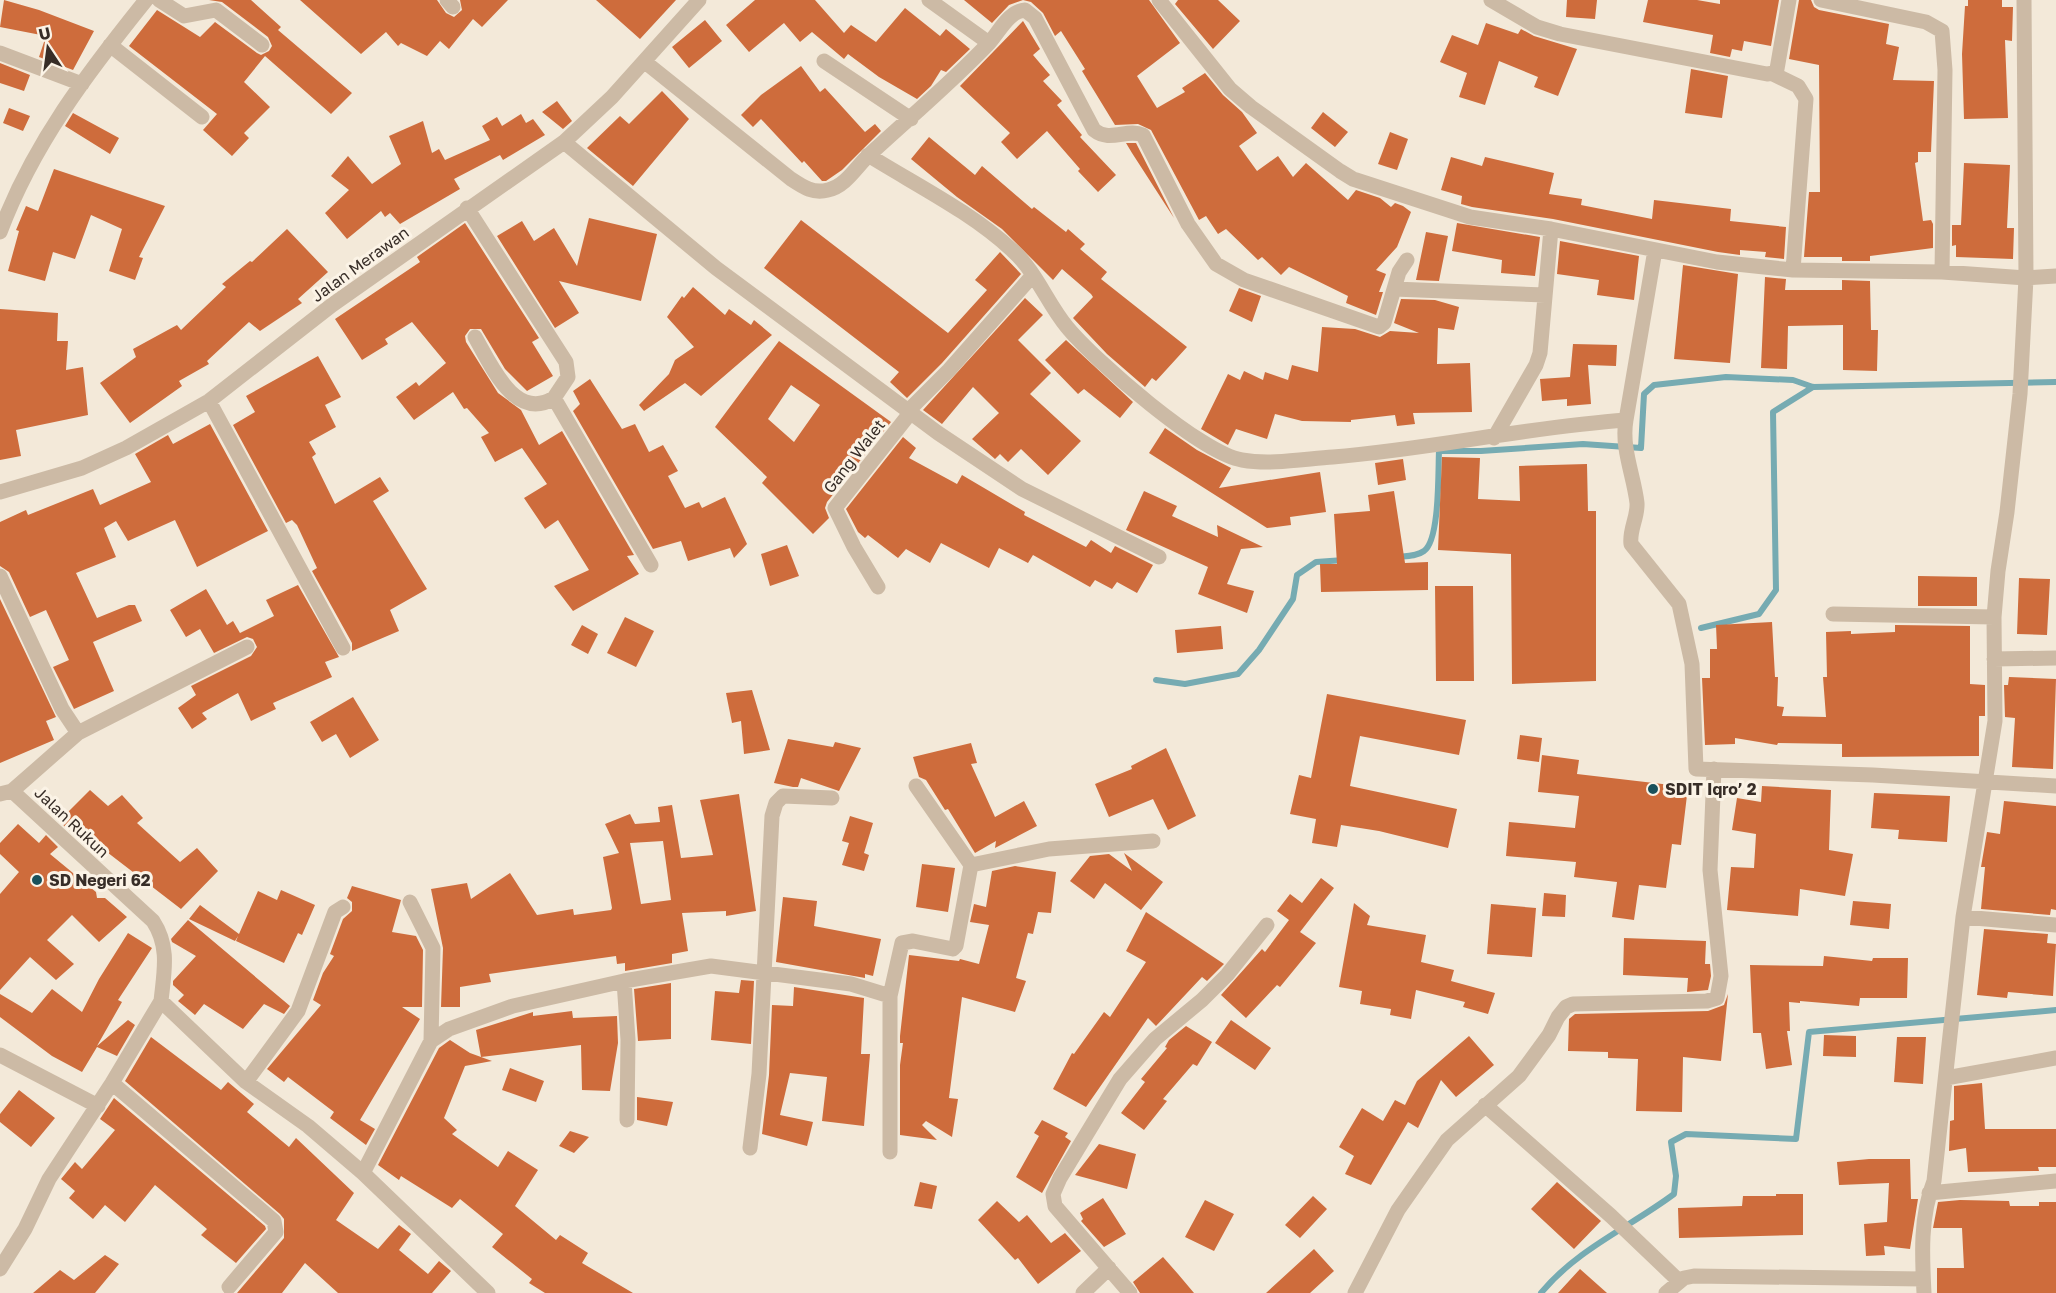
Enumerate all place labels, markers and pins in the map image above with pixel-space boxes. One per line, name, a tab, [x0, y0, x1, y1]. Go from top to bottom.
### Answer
place label: SDIT Iqro’ 2	[1665, 779, 1757, 799]
marker: SDIT Iqro’ 2	[1646, 782, 1660, 796]
place label: SD Negeri 62	[49, 870, 151, 890]
marker: SD Negeri 62	[30, 873, 44, 887]

